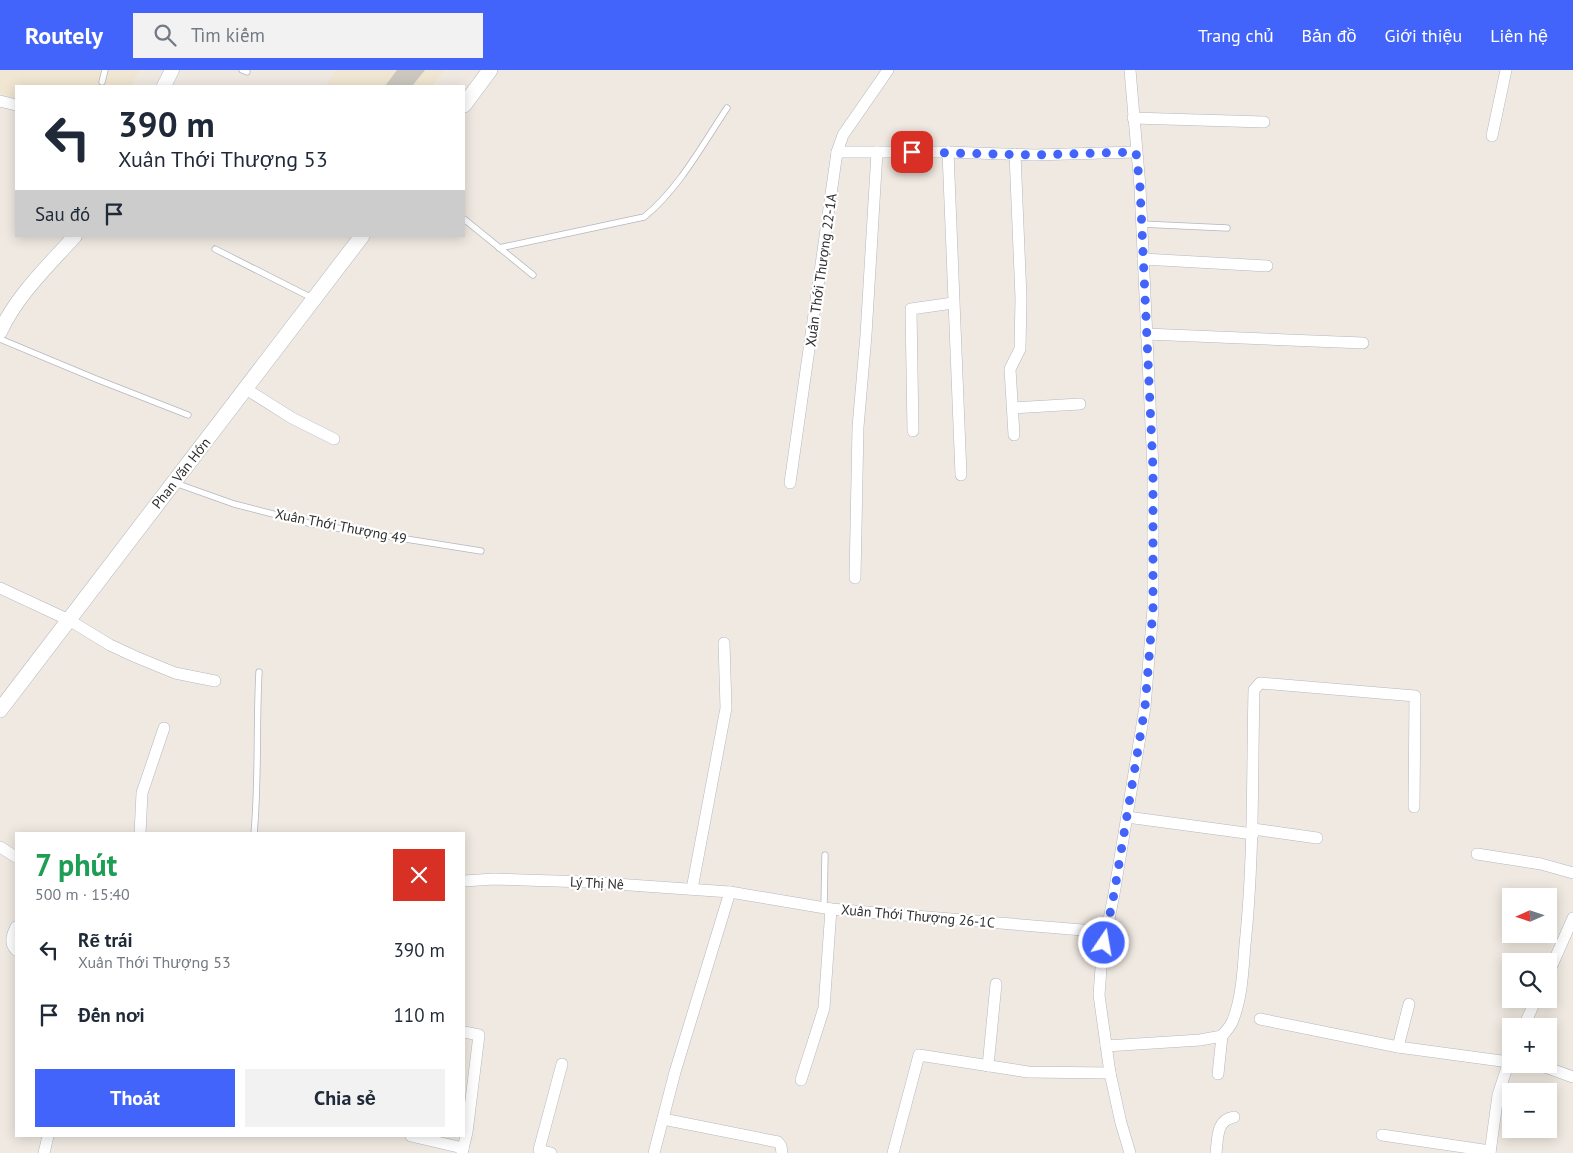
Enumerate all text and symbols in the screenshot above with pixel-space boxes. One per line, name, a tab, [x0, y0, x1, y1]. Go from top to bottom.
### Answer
search box	[133, 13, 483, 58]
text: Routely	[25, 20, 103, 51]
icon: search	[151, 21, 179, 49]
text: Tìm kiếm	[191, 23, 265, 47]
text: Trang chủ	[1198, 24, 1274, 47]
text: Bản đồ	[1302, 24, 1356, 47]
text: Giới thiệu	[1384, 24, 1462, 47]
text: Liên hệ	[1490, 24, 1548, 47]
text: 390 m	[118, 101, 215, 147]
icon: left	[35, 105, 100, 170]
pin	[891, 131, 933, 173]
icon: arrive	[898, 138, 926, 166]
text: Xuân Thới Thượng 53	[118, 145, 328, 173]
street label: Xuân Thới Thượng 22-1A	[801, 192, 841, 348]
icon: arrive	[100, 200, 128, 228]
text: Sau đó	[35, 202, 90, 226]
street label: Phan Văn Hớn	[148, 434, 214, 512]
street label: Xuân Thới Thượng 49	[274, 504, 408, 548]
text: 7 phút	[35, 845, 117, 884]
button: close	[393, 849, 445, 901]
street label: Lý Thị Nê	[570, 873, 624, 893]
text: 500 m · 15:40	[35, 884, 130, 904]
north arrow	[1502, 888, 1558, 942]
map controls	[1502, 888, 1557, 1138]
street label: Xuân Thới Thượng 26-1C	[840, 900, 996, 932]
position arrow	[1077, 916, 1129, 968]
text: Rẽ trái	[78, 928, 133, 952]
icon: left	[35, 936, 63, 964]
text: 390 m	[393, 938, 445, 962]
text: Xuân Thới Thượng 53	[78, 952, 231, 972]
button: search	[1502, 953, 1557, 1008]
icon: arrive	[35, 1001, 63, 1029]
text: Đến nơi	[78, 1003, 145, 1027]
text: 110 m	[393, 1003, 445, 1027]
button: +	[1502, 1018, 1557, 1073]
button: Thoát	[35, 1069, 235, 1127]
button: Chia sẻ	[245, 1069, 445, 1127]
button: −	[1502, 1083, 1557, 1138]

